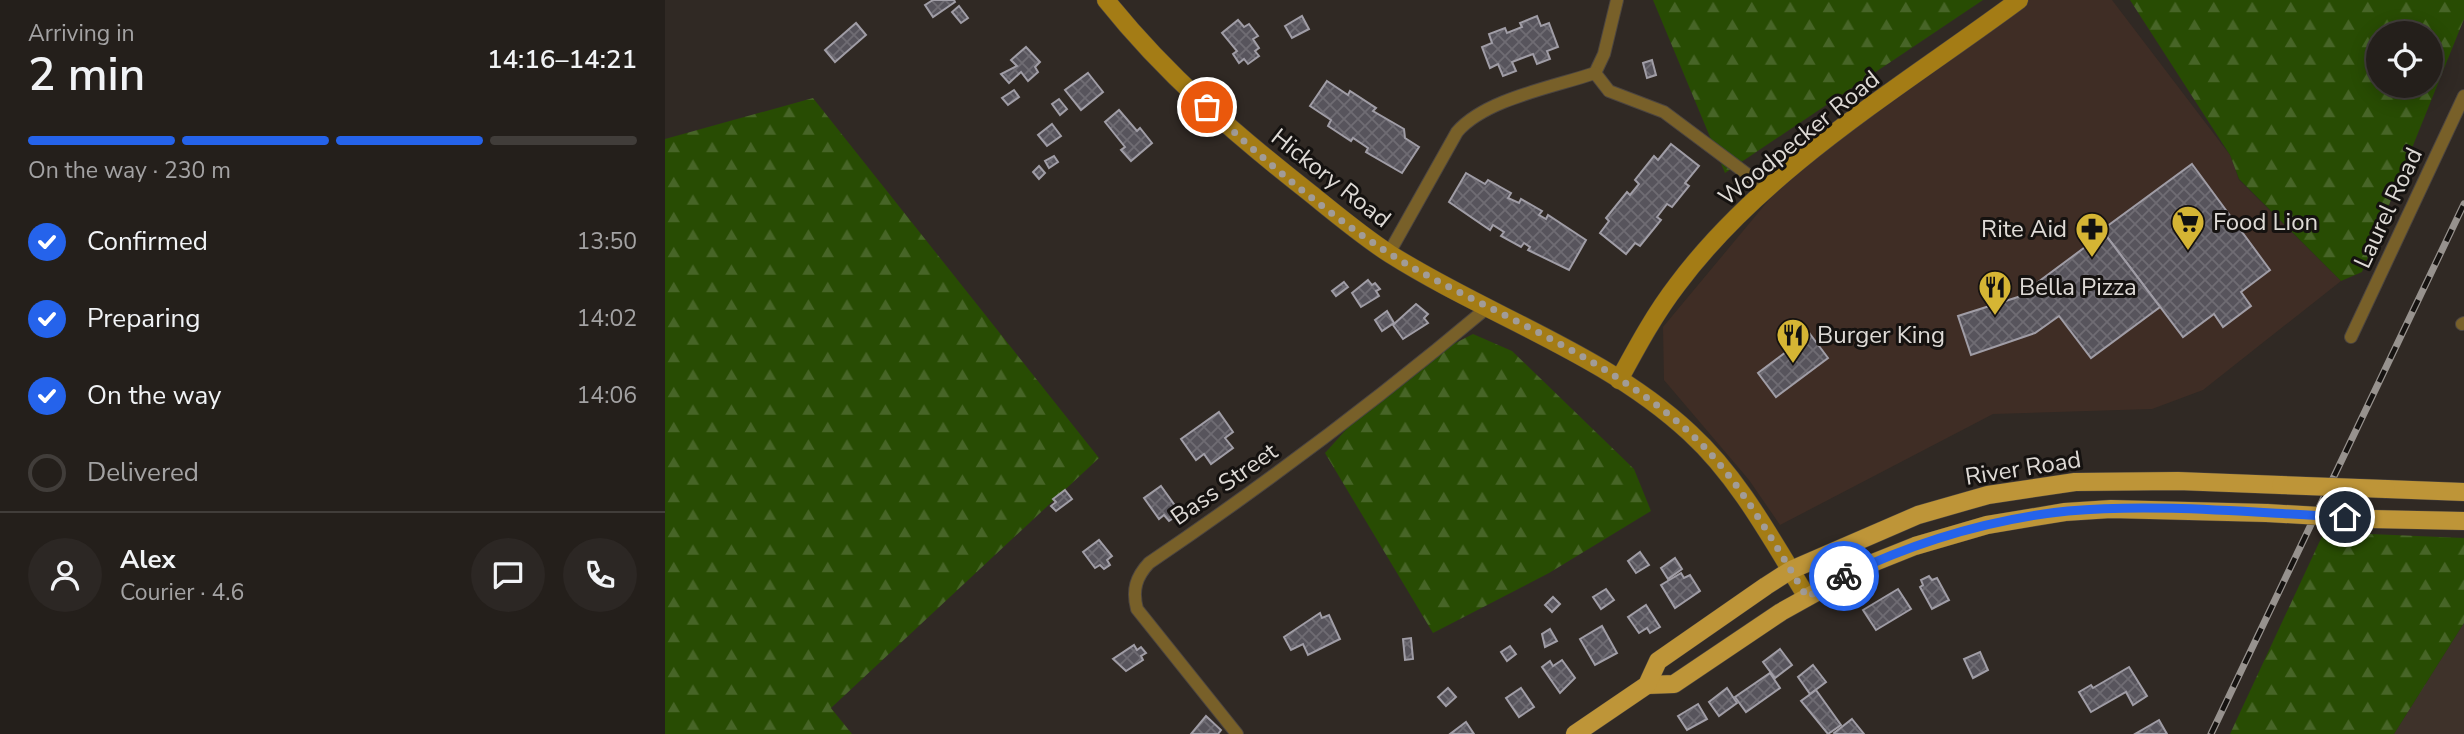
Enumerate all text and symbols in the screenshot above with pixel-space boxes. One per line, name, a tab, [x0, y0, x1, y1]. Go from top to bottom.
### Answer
text: Arriving in	[28, 18, 135, 49]
map controls	[2366, 21, 2443, 98]
button: locate	[2366, 21, 2443, 98]
text: 14:16–14:21	[487, 42, 637, 77]
text: 2 min	[28, 43, 145, 106]
street label: Woodpecker Road	[1712, 63, 1886, 213]
pin	[1177, 77, 1237, 137]
icon: bag	[1188, 88, 1226, 126]
street label: Hickory Road	[1265, 121, 1397, 235]
street label: Laurel Road	[2346, 143, 2430, 273]
text: On the way · 230 m	[28, 155, 231, 186]
supermarket icon: Food Lion	[2169, 203, 2207, 252]
place label: Food Lion	[2213, 206, 2318, 238]
pharmacy icon: Rite Aid	[2073, 210, 2111, 259]
place label: Rite Aid	[1981, 213, 2067, 245]
icon: check	[28, 223, 66, 261]
text: Confirmed	[87, 224, 208, 259]
text: 13:50	[577, 226, 637, 257]
restaurant icon: Bella Pizza	[1976, 268, 2014, 317]
place label: Bella Pizza	[2019, 271, 2137, 303]
icon: check	[28, 300, 66, 338]
text: Preparing	[87, 301, 200, 336]
text: 14:02	[577, 303, 637, 334]
restaurant icon: Burger King	[1774, 316, 1812, 365]
place label: Burger King	[1817, 319, 1945, 351]
icon: check	[28, 377, 66, 415]
text: On the way	[87, 378, 221, 413]
text: 14:06	[577, 380, 637, 411]
street label: Bass Street	[1164, 435, 1284, 533]
street label: River Road	[1963, 443, 2083, 493]
text: Delivered	[87, 455, 199, 490]
pin	[2315, 487, 2375, 547]
icon: home	[2326, 498, 2364, 536]
button: person	[28, 538, 102, 612]
button: chat	[471, 538, 545, 612]
button: phone	[563, 538, 637, 612]
courier	[1809, 541, 1879, 611]
text: Alex	[120, 542, 176, 577]
icon: bike	[1825, 557, 1863, 595]
text: Courier · 4.6	[120, 577, 244, 608]

